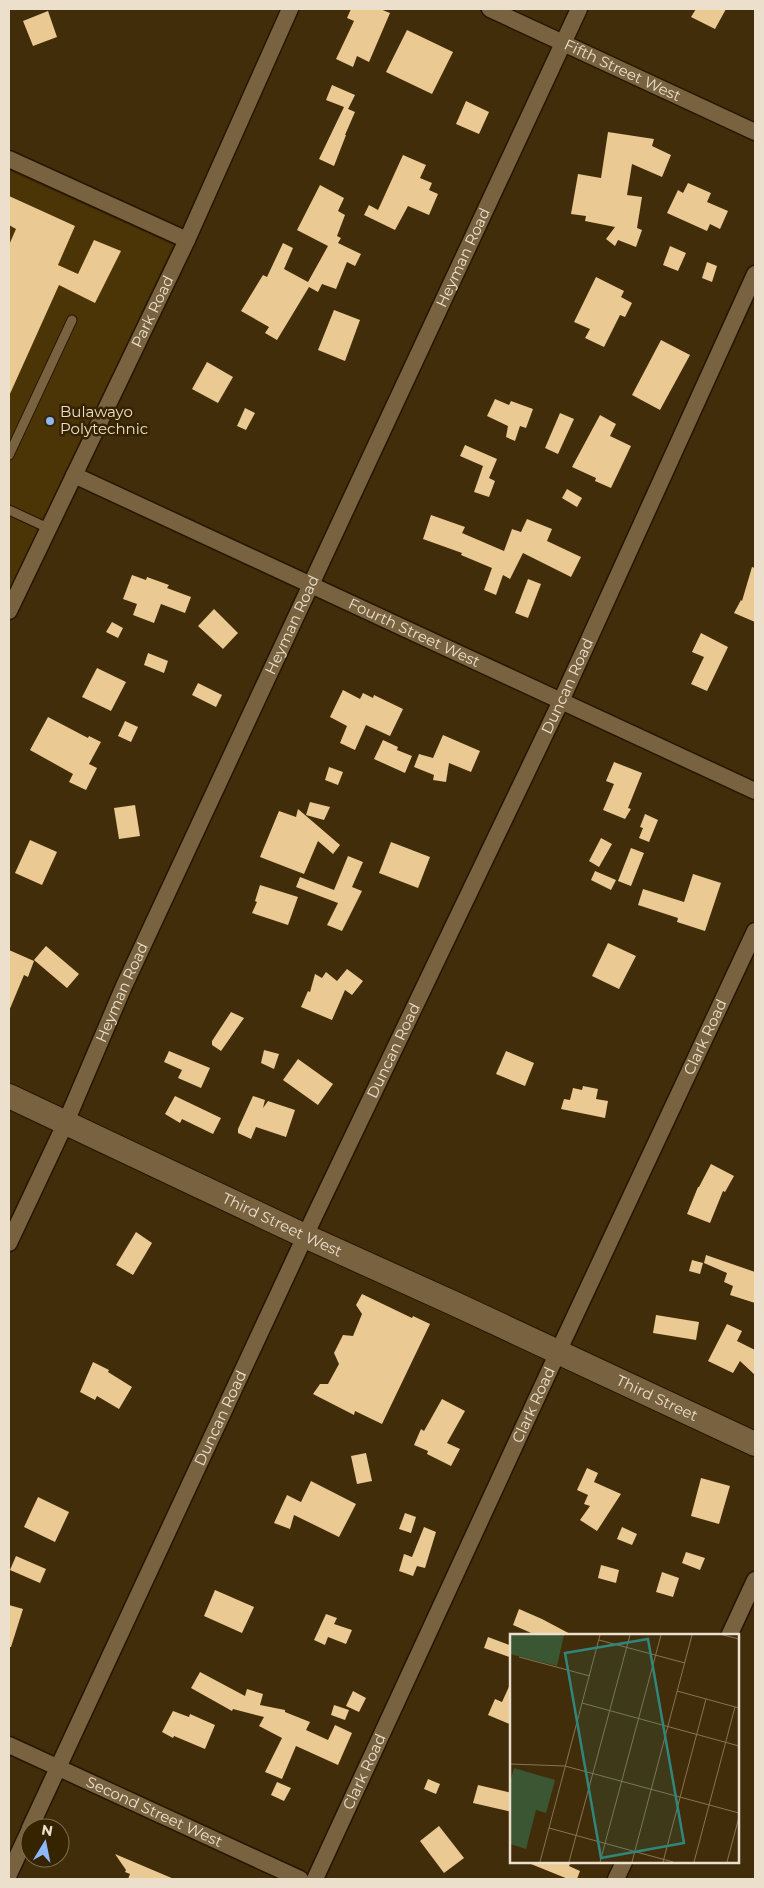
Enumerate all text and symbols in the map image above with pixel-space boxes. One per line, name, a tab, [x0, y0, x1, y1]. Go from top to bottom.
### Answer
street label: Fifth Street West	[561, 35, 684, 105]
street label: Heyman Road	[431, 205, 494, 310]
street label: Park Road	[127, 272, 177, 350]
place label: Bulawayo Polytechnic	[60, 402, 148, 438]
marker: Bulawayo Polytechnic	[44, 415, 56, 427]
street label: Heyman Road	[260, 572, 323, 677]
street label: Fourth Street West	[346, 594, 483, 671]
street label: Duncan Road	[537, 635, 597, 737]
street label: Heyman Road	[91, 939, 152, 1045]
street label: Clark Road	[679, 996, 731, 1078]
street label: Duncan Road	[362, 1000, 424, 1101]
street label: Third Street West	[219, 1188, 345, 1261]
street label: Clark Road	[507, 1364, 559, 1446]
street label: Duncan Road	[190, 1367, 250, 1469]
street label: Third Street	[613, 1371, 701, 1425]
inset map	[510, 1634, 739, 1863]
street label: Clark Road	[338, 1731, 390, 1813]
street label: Second Street West	[83, 1772, 226, 1851]
north arrow	[20, 1818, 70, 1868]
text: N	[40, 1820, 54, 1840]

